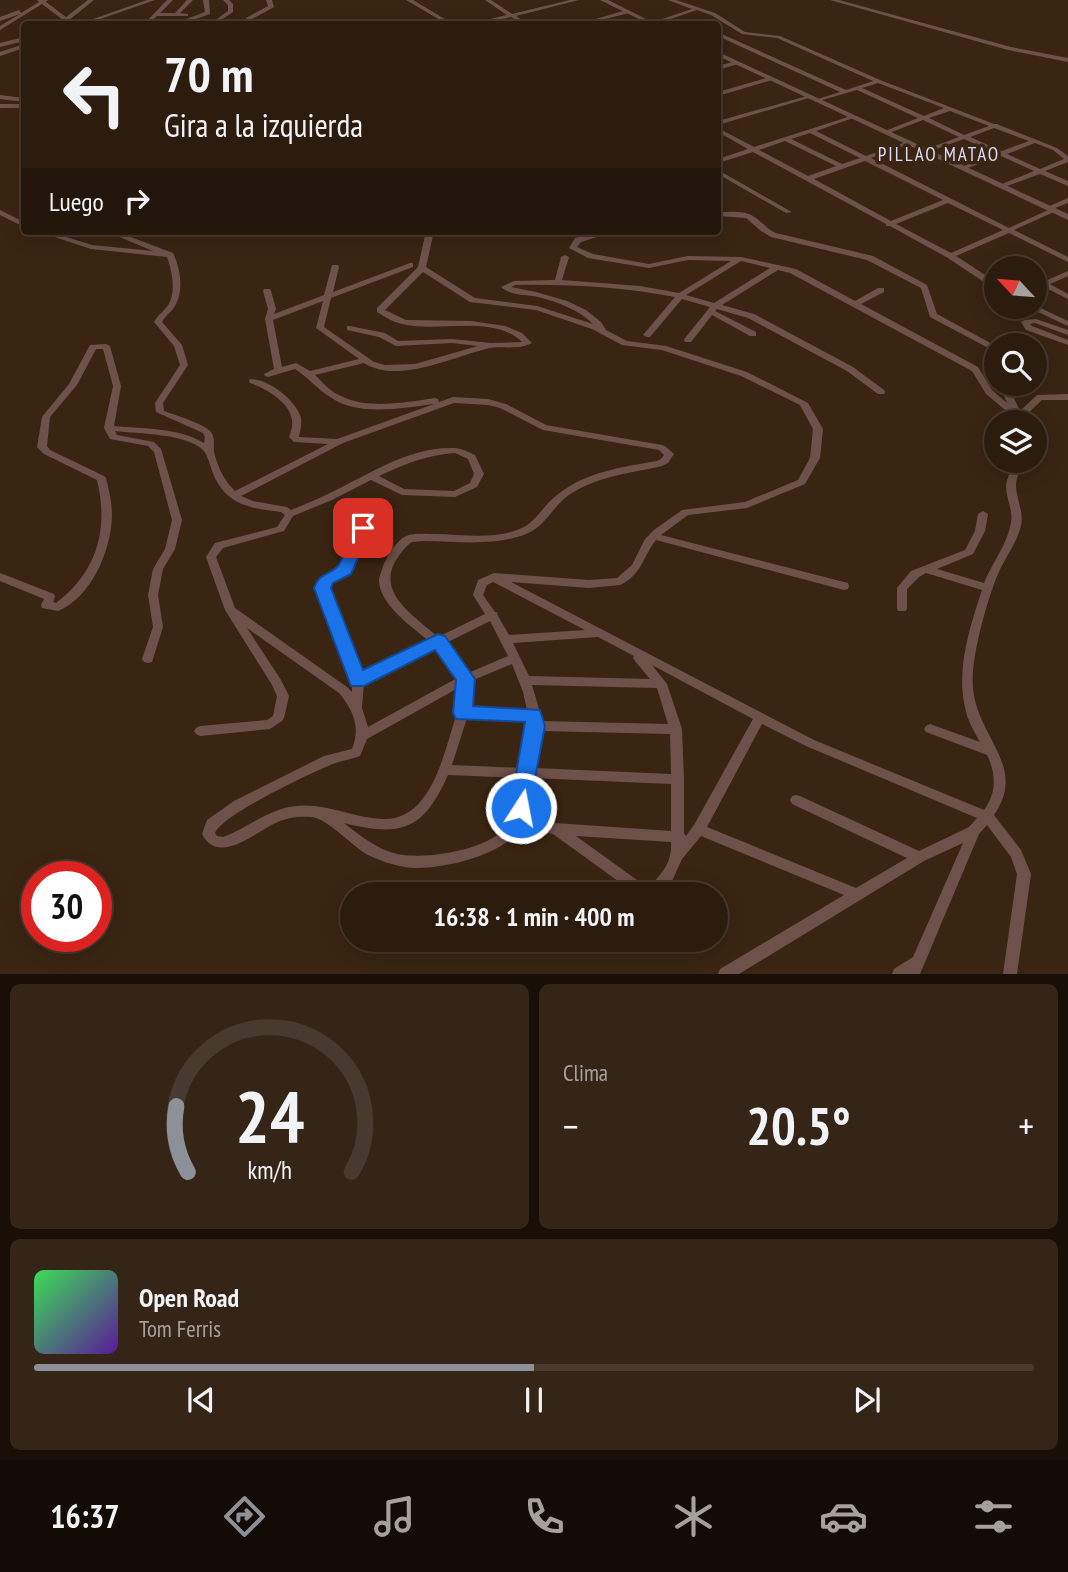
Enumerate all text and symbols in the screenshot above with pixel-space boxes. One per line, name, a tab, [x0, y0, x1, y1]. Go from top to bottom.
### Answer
text: 70 m	[164, 42, 253, 106]
icon: left	[49, 49, 140, 140]
text: Gira a la izquierda	[164, 104, 363, 146]
district label: PILLAO MATAO	[878, 142, 1000, 166]
icon: right	[118, 182, 156, 220]
text: Luego	[49, 185, 104, 218]
north arrow	[984, 256, 1046, 318]
map controls	[984, 256, 1047, 473]
button: search	[984, 333, 1047, 396]
button: layers	[984, 410, 1047, 473]
pin	[333, 498, 393, 558]
icon: arrive	[344, 509, 382, 547]
position arrow	[484, 771, 558, 845]
speed limit sign: 30	[21, 861, 112, 952]
text: 16:38 · 1 min · 400 m	[434, 900, 634, 933]
text: Clima	[563, 1058, 608, 1087]
text: 24	[235, 1069, 304, 1163]
text: 20.5°	[746, 1092, 851, 1159]
text: −	[563, 1101, 579, 1150]
text: +	[1018, 1101, 1034, 1150]
text: km/h	[247, 1154, 292, 1186]
text: Open Road	[139, 1281, 239, 1314]
text: Tom Ferris	[139, 1314, 221, 1343]
icon: previous	[182, 1381, 220, 1419]
icon: pause	[515, 1381, 553, 1419]
icon: next	[848, 1381, 886, 1419]
icon: directions	[220, 1492, 269, 1541]
icon: music	[370, 1492, 419, 1541]
icon: phone	[520, 1492, 569, 1541]
icon: climate	[669, 1492, 718, 1541]
icon: car	[819, 1492, 868, 1541]
icon: filters	[969, 1492, 1018, 1541]
text: 16:37	[50, 1495, 120, 1537]

